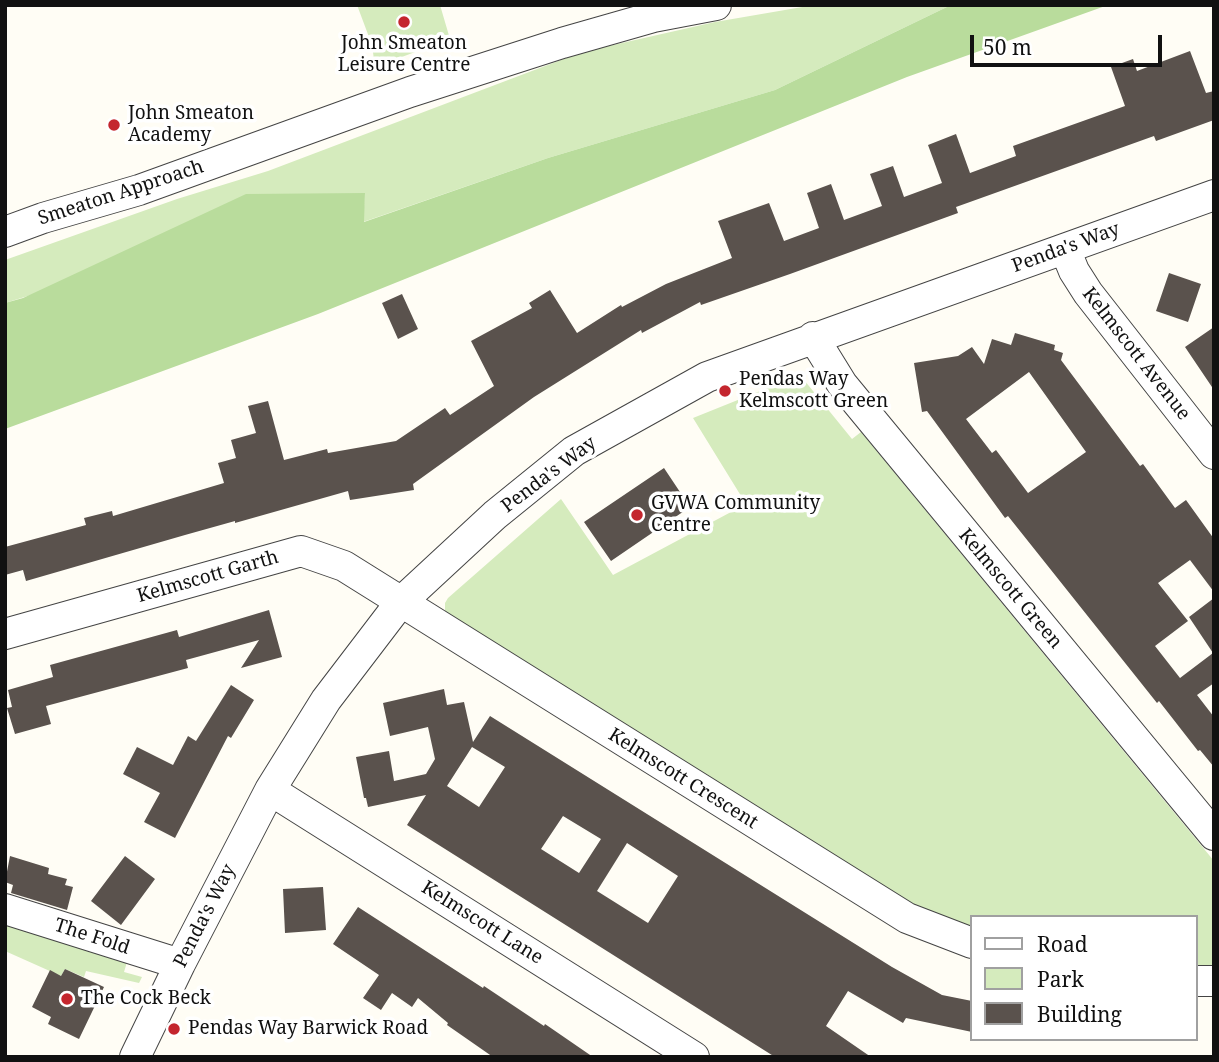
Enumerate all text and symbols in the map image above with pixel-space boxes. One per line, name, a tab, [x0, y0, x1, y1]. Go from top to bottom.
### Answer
marker: John Smeaton Leisure Centre	[396, 14, 412, 30]
scale bar	[974, 21, 1166, 65]
place label: John Smeaton Leisure Centre	[338, 33, 470, 77]
text: 50 m	[983, 33, 1032, 61]
place label: John Smeaton Academy	[128, 103, 254, 147]
marker: John Smeaton Academy	[106, 117, 122, 133]
street label: Smeaton Approach	[35, 155, 207, 231]
street label: Penda's Way	[1009, 218, 1123, 278]
street label: Kelmscott Avenue	[1077, 283, 1195, 425]
place label: Pendas Way Kelmscott Green	[739, 369, 888, 413]
marker: Pendas Way Kelmscott Green	[717, 383, 733, 399]
street label: Penda's Way	[497, 432, 601, 518]
place label: GVWA Community Centre	[651, 493, 820, 537]
marker: GVWA Community Centre	[629, 507, 645, 523]
street label: Kelmscott Green	[953, 525, 1067, 653]
street label: Kelmscott Garth	[135, 546, 281, 608]
street label: Kelmscott Crescent	[604, 724, 762, 834]
street label: Penda's Way	[169, 861, 241, 971]
street label: Kelmscott Lane	[417, 876, 547, 970]
street label: The Fold	[51, 914, 133, 960]
legend	[970, 915, 1198, 1041]
text: Road	[1037, 930, 1088, 958]
text: Park	[1037, 965, 1084, 993]
place label: The Cock Beck	[81, 988, 211, 1010]
marker: The Cock Beck	[59, 991, 75, 1007]
text: Building	[1037, 1000, 1122, 1028]
place label: Pendas Way Barwick Road	[188, 1018, 428, 1040]
marker: Pendas Way Barwick Road	[166, 1021, 182, 1037]

